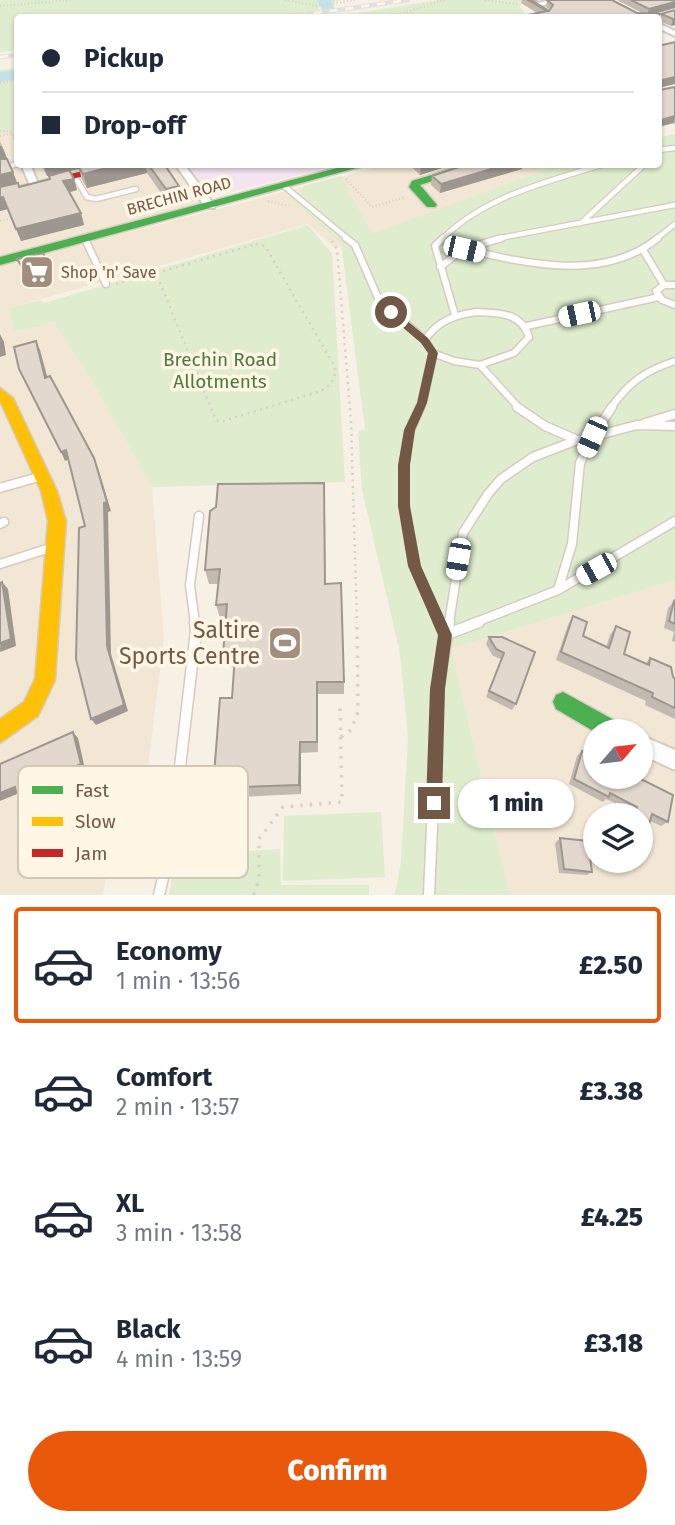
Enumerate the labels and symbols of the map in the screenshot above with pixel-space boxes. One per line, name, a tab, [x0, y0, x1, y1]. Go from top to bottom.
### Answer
street label: BRECHIN ROAD	[125, 173, 233, 219]
car	[442, 234, 487, 264]
supermarket icon: Shop 'n' Save	[18, 253, 56, 291]
place label: Shop 'n' Save	[61, 263, 156, 282]
route start	[375, 296, 407, 328]
car	[557, 299, 602, 329]
park label: Brechin Road Allotments	[163, 348, 277, 393]
car	[574, 414, 611, 460]
car	[445, 536, 472, 582]
car	[573, 550, 620, 588]
place label: Saltire Sports Centre	[119, 616, 260, 670]
sports icon: Saltire Sports Centre	[266, 624, 304, 662]
north arrow	[583, 719, 653, 789]
legend	[18, 766, 248, 878]
callout: 1 min	[458, 778, 574, 828]
text: Fast	[75, 779, 109, 802]
route end	[418, 787, 450, 819]
text: Slow	[75, 810, 116, 833]
text: Jam	[75, 842, 107, 865]

